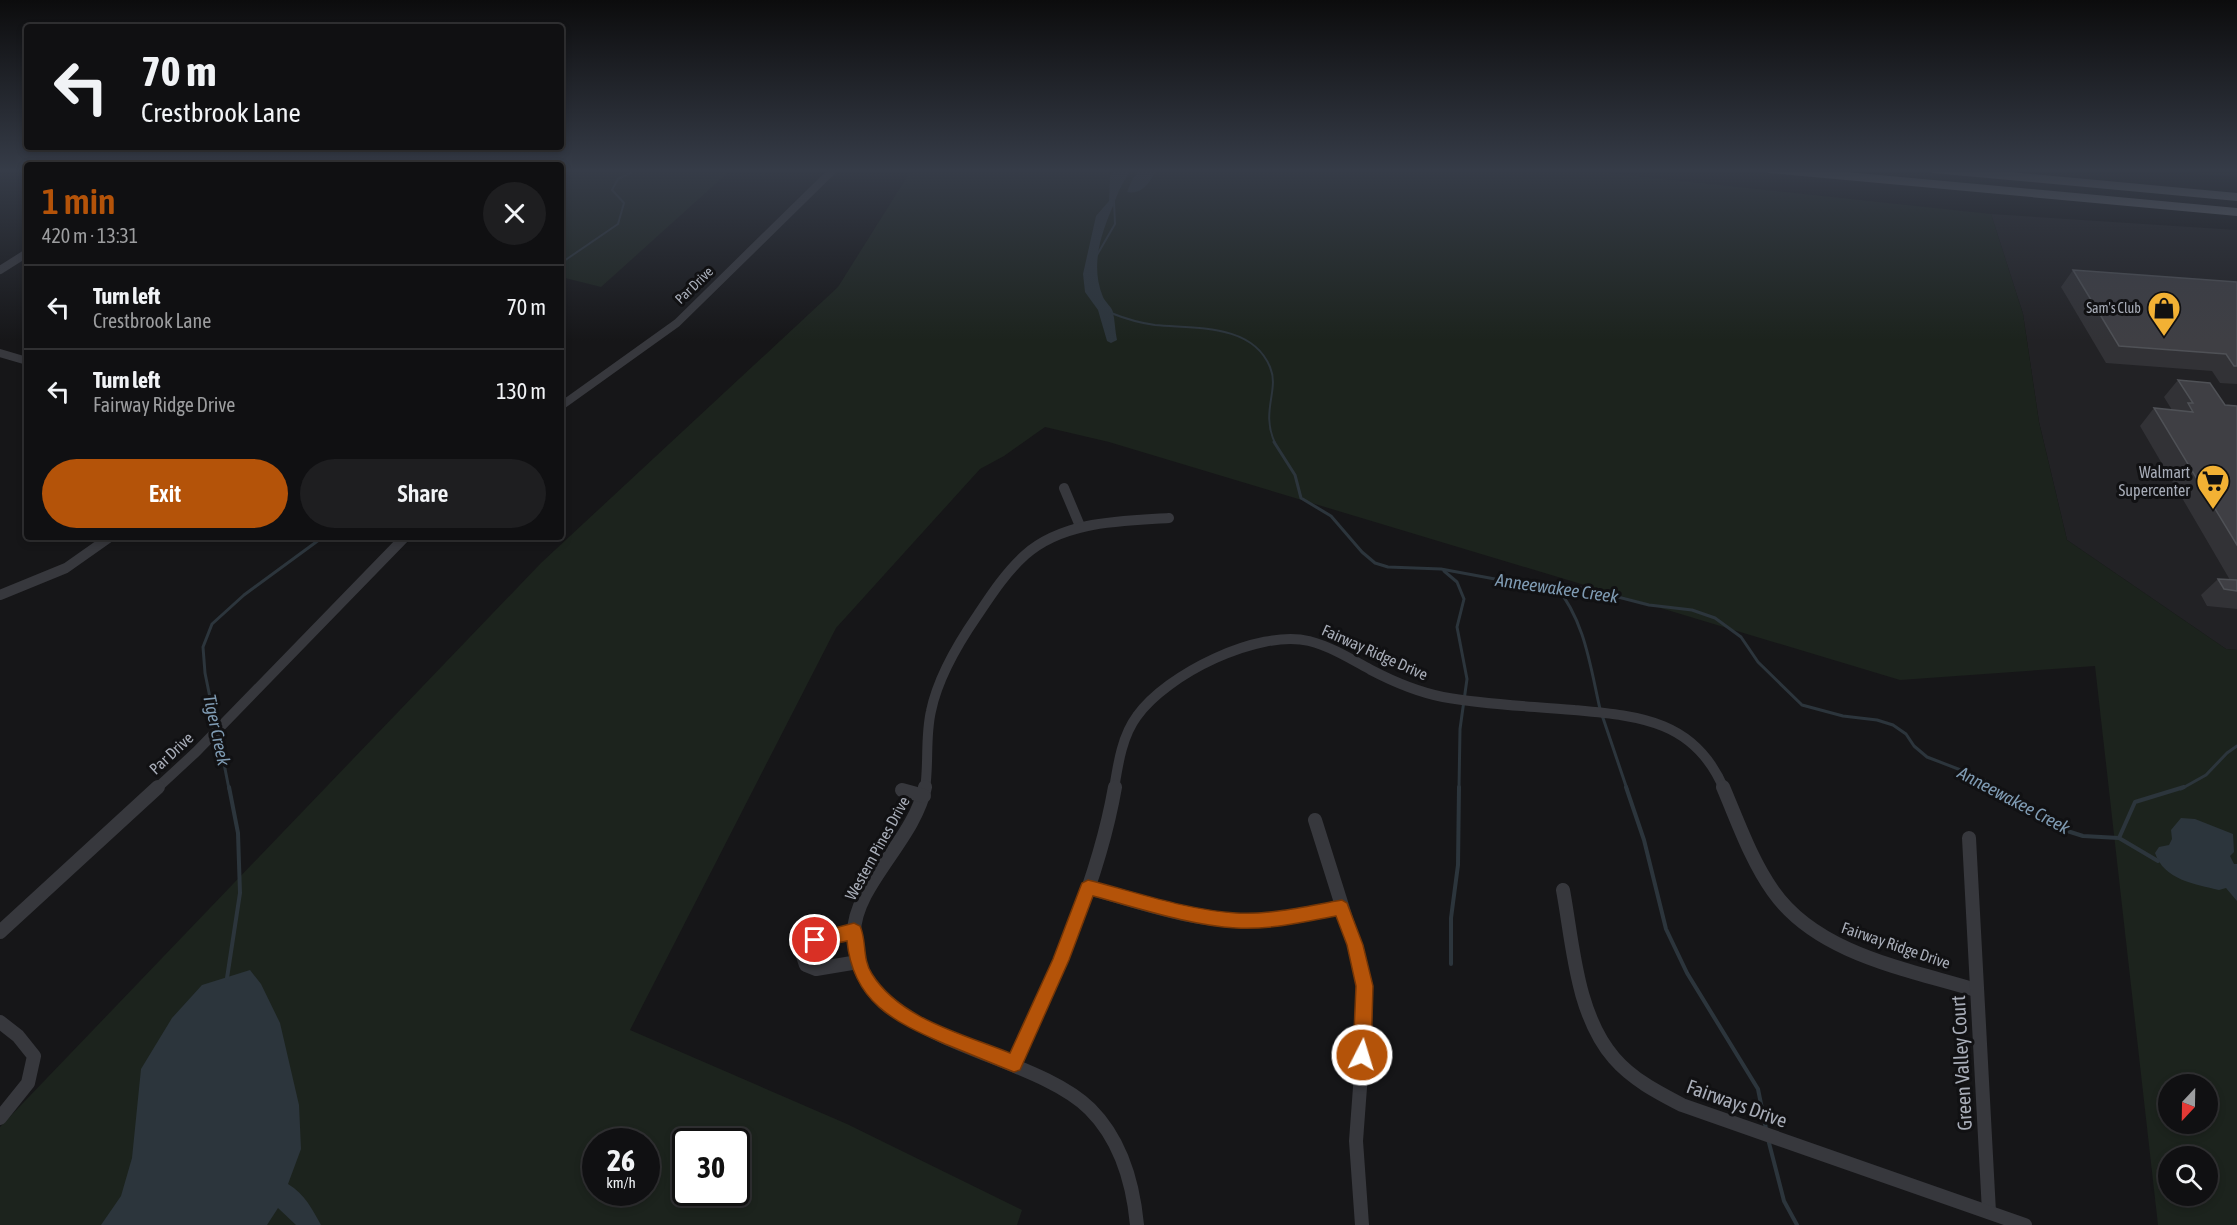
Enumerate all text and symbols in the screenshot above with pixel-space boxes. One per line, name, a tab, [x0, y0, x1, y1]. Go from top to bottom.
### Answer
text: 70 m	[141, 47, 216, 95]
icon: left	[42, 48, 120, 126]
text: Crestbrook Lane	[141, 97, 301, 128]
text: 1 min	[42, 180, 116, 222]
button: close	[483, 182, 546, 245]
text: 420 m · 13:31	[42, 224, 138, 247]
street label: Par Drive	[672, 263, 716, 307]
text: Turn left	[93, 283, 160, 309]
shop icon: Sam's Club	[2146, 290, 2182, 337]
icon: left	[42, 291, 75, 324]
text: 70 m	[506, 294, 546, 320]
place label: Sam's Club	[2086, 300, 2141, 316]
text: Crestbrook Lane	[93, 309, 211, 332]
text: Turn left	[93, 367, 160, 393]
icon: left	[42, 375, 75, 408]
text: 130 m	[496, 378, 546, 404]
text: Fairway Ridge Drive	[93, 393, 235, 416]
button: Exit	[42, 459, 288, 528]
button: Share	[300, 459, 546, 528]
place label: Walmart Supercenter	[2119, 463, 2190, 500]
supermarket icon: Walmart Supercenter	[2195, 463, 2231, 510]
water label: Anneewakee Creek	[1493, 569, 1621, 607]
street label: Fairway Ridge Drive	[1319, 621, 1431, 684]
water label: Tiger Creek	[199, 692, 235, 769]
street label: Par Drive	[146, 728, 196, 778]
water label: Anneewakee Creek	[1954, 761, 2075, 839]
street label: Western Pines Drive	[841, 793, 913, 903]
pin	[789, 914, 840, 965]
street label: Fairway Ridge Drive	[1839, 918, 1953, 973]
icon: arrive	[798, 923, 831, 956]
street label: Green Valley Court	[1946, 995, 1976, 1131]
position arrow	[1330, 1023, 1394, 1087]
street label: Fairways Drive	[1684, 1074, 1790, 1132]
north arrow	[2158, 1074, 2218, 1134]
map controls	[2158, 1074, 2218, 1206]
speed limit sign: 30	[672, 1128, 750, 1206]
text: 26	[607, 1143, 635, 1177]
button: search	[2158, 1146, 2218, 1206]
text: km/h	[606, 1174, 636, 1191]

